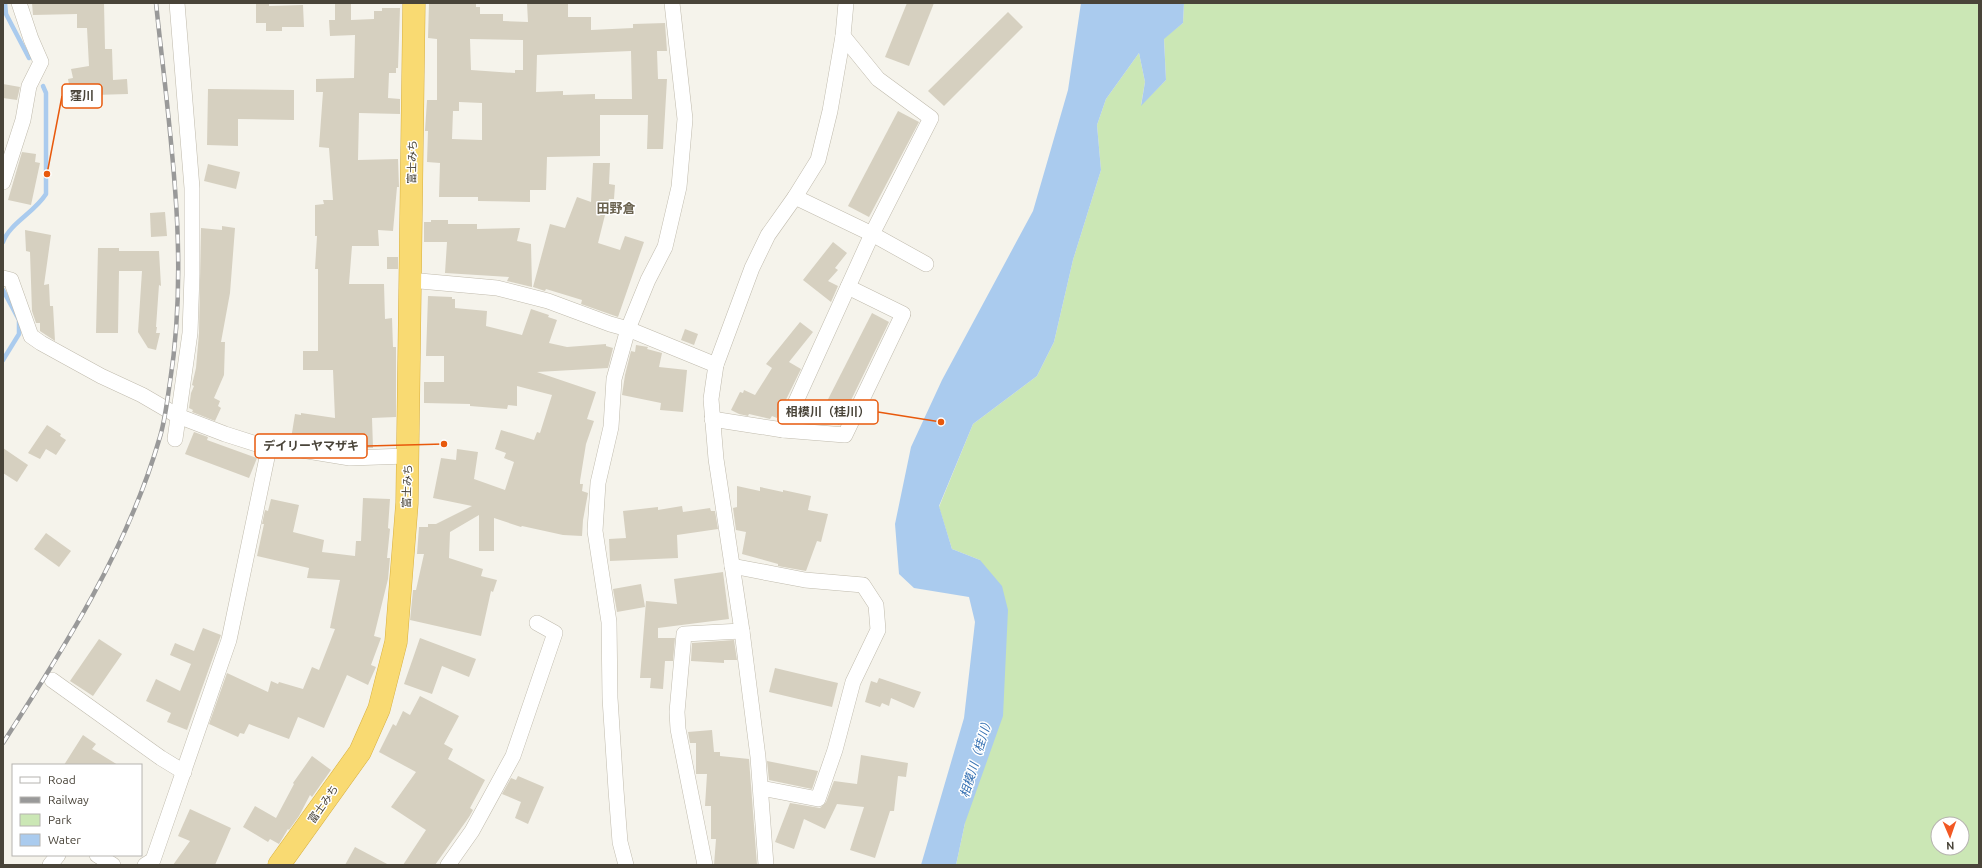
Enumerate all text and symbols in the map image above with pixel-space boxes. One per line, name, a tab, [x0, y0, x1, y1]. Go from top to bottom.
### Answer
callout: 窪川	[62, 84, 102, 108]
text: 窪川	[70, 89, 94, 102]
street label: 富士みち	[406, 140, 418, 184]
district label: 田野倉	[596, 201, 636, 215]
callout: 相模川（桂川）	[778, 400, 878, 424]
text: 相模川（桂川）	[786, 405, 870, 418]
callout: デイリーヤマザキ	[255, 434, 367, 458]
text: デイリーヤマザキ	[263, 439, 359, 452]
street label: 富士みち	[400, 464, 414, 508]
water label: 相模川（桂川）	[958, 715, 994, 799]
legend	[12, 764, 142, 856]
text: Road	[48, 773, 76, 786]
street label: 富士みち	[305, 783, 341, 825]
text: Railway	[48, 793, 89, 806]
text: Park	[48, 813, 72, 826]
north arrow	[1930, 816, 1970, 856]
text: Water	[48, 833, 81, 846]
text: N	[1946, 840, 1955, 852]

